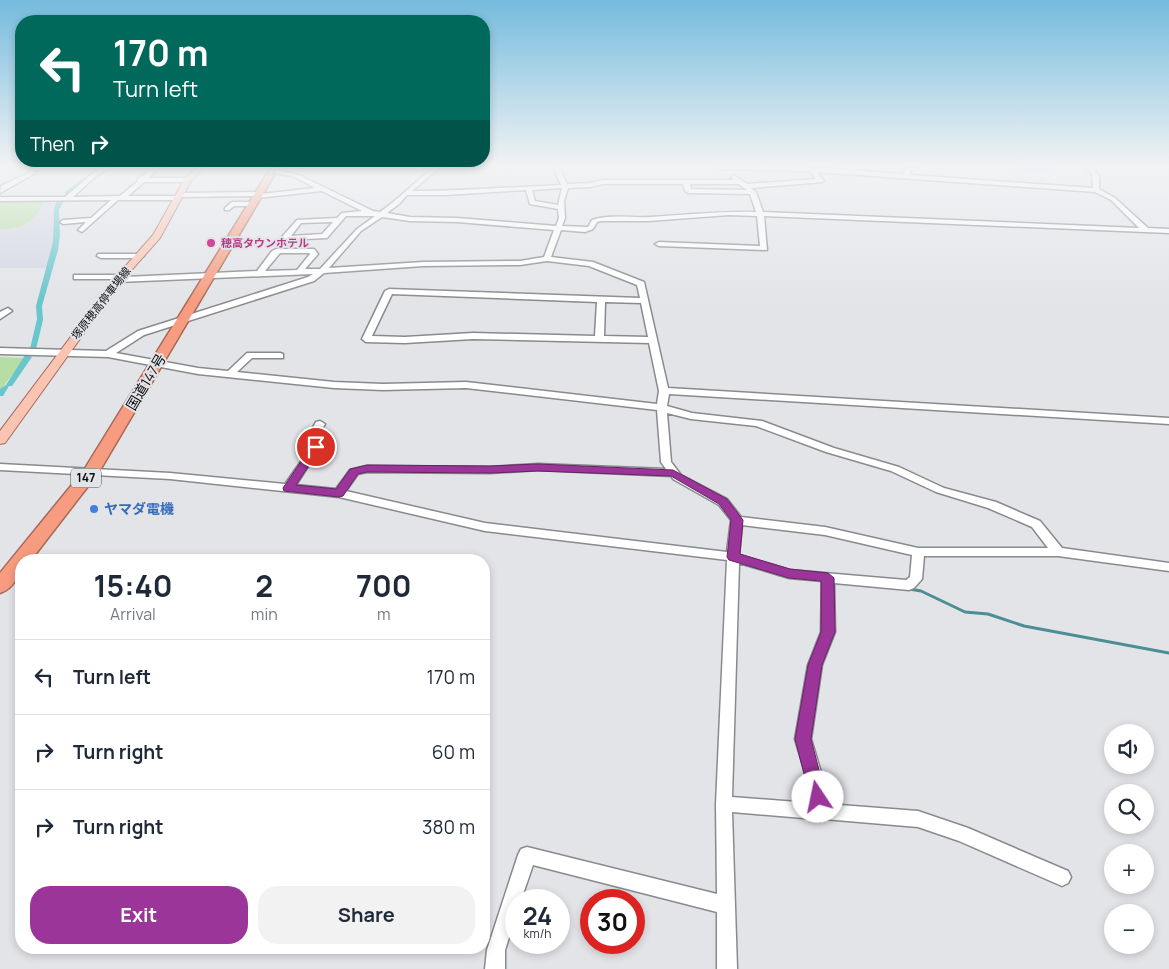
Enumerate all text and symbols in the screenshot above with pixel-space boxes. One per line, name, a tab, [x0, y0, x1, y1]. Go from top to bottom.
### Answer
text: 170 m	[113, 29, 209, 77]
icon: left	[30, 35, 95, 100]
text: Turn left	[113, 74, 198, 104]
icon: right	[85, 130, 113, 158]
text: Then	[30, 131, 75, 157]
place label: 穂高タウンホテル	[221, 235, 309, 250]
marker: 穂高タウンホテル	[205, 237, 217, 249]
street label: 塚原穂高停車場線	[68, 263, 134, 342]
street label: 国道147号	[121, 350, 170, 414]
pin	[295, 426, 337, 468]
icon: arrive	[302, 433, 330, 461]
road number: 147	[71, 468, 101, 488]
place label: ヤマダ電機	[104, 499, 174, 518]
marker: ヤマダ電機	[88, 503, 100, 515]
text: 15:40	[93, 565, 172, 606]
text: 2	[255, 565, 273, 606]
text: 700	[356, 565, 412, 606]
text: Arrival	[110, 603, 156, 625]
text: min	[251, 603, 278, 625]
text: m	[377, 603, 391, 625]
icon: left	[30, 663, 58, 691]
text: Turn left	[73, 664, 151, 690]
text: 170 m	[427, 664, 475, 690]
map controls	[1104, 724, 1154, 954]
button: sound	[1104, 724, 1154, 774]
icon: right	[30, 738, 58, 766]
text: Turn right	[73, 739, 163, 765]
text: 60 m	[432, 739, 475, 765]
position arrow	[791, 770, 843, 822]
button: search	[1104, 784, 1154, 834]
icon: right	[30, 813, 58, 841]
text: Turn right	[73, 814, 163, 840]
text: 380 m	[422, 814, 475, 840]
button: +	[1104, 844, 1154, 894]
button: Exit	[30, 886, 248, 944]
button: Share	[258, 886, 475, 944]
speed limit sign: 30	[580, 889, 645, 954]
text: 24	[523, 898, 552, 933]
button: −	[1104, 904, 1154, 954]
text: km/h	[524, 925, 551, 942]

